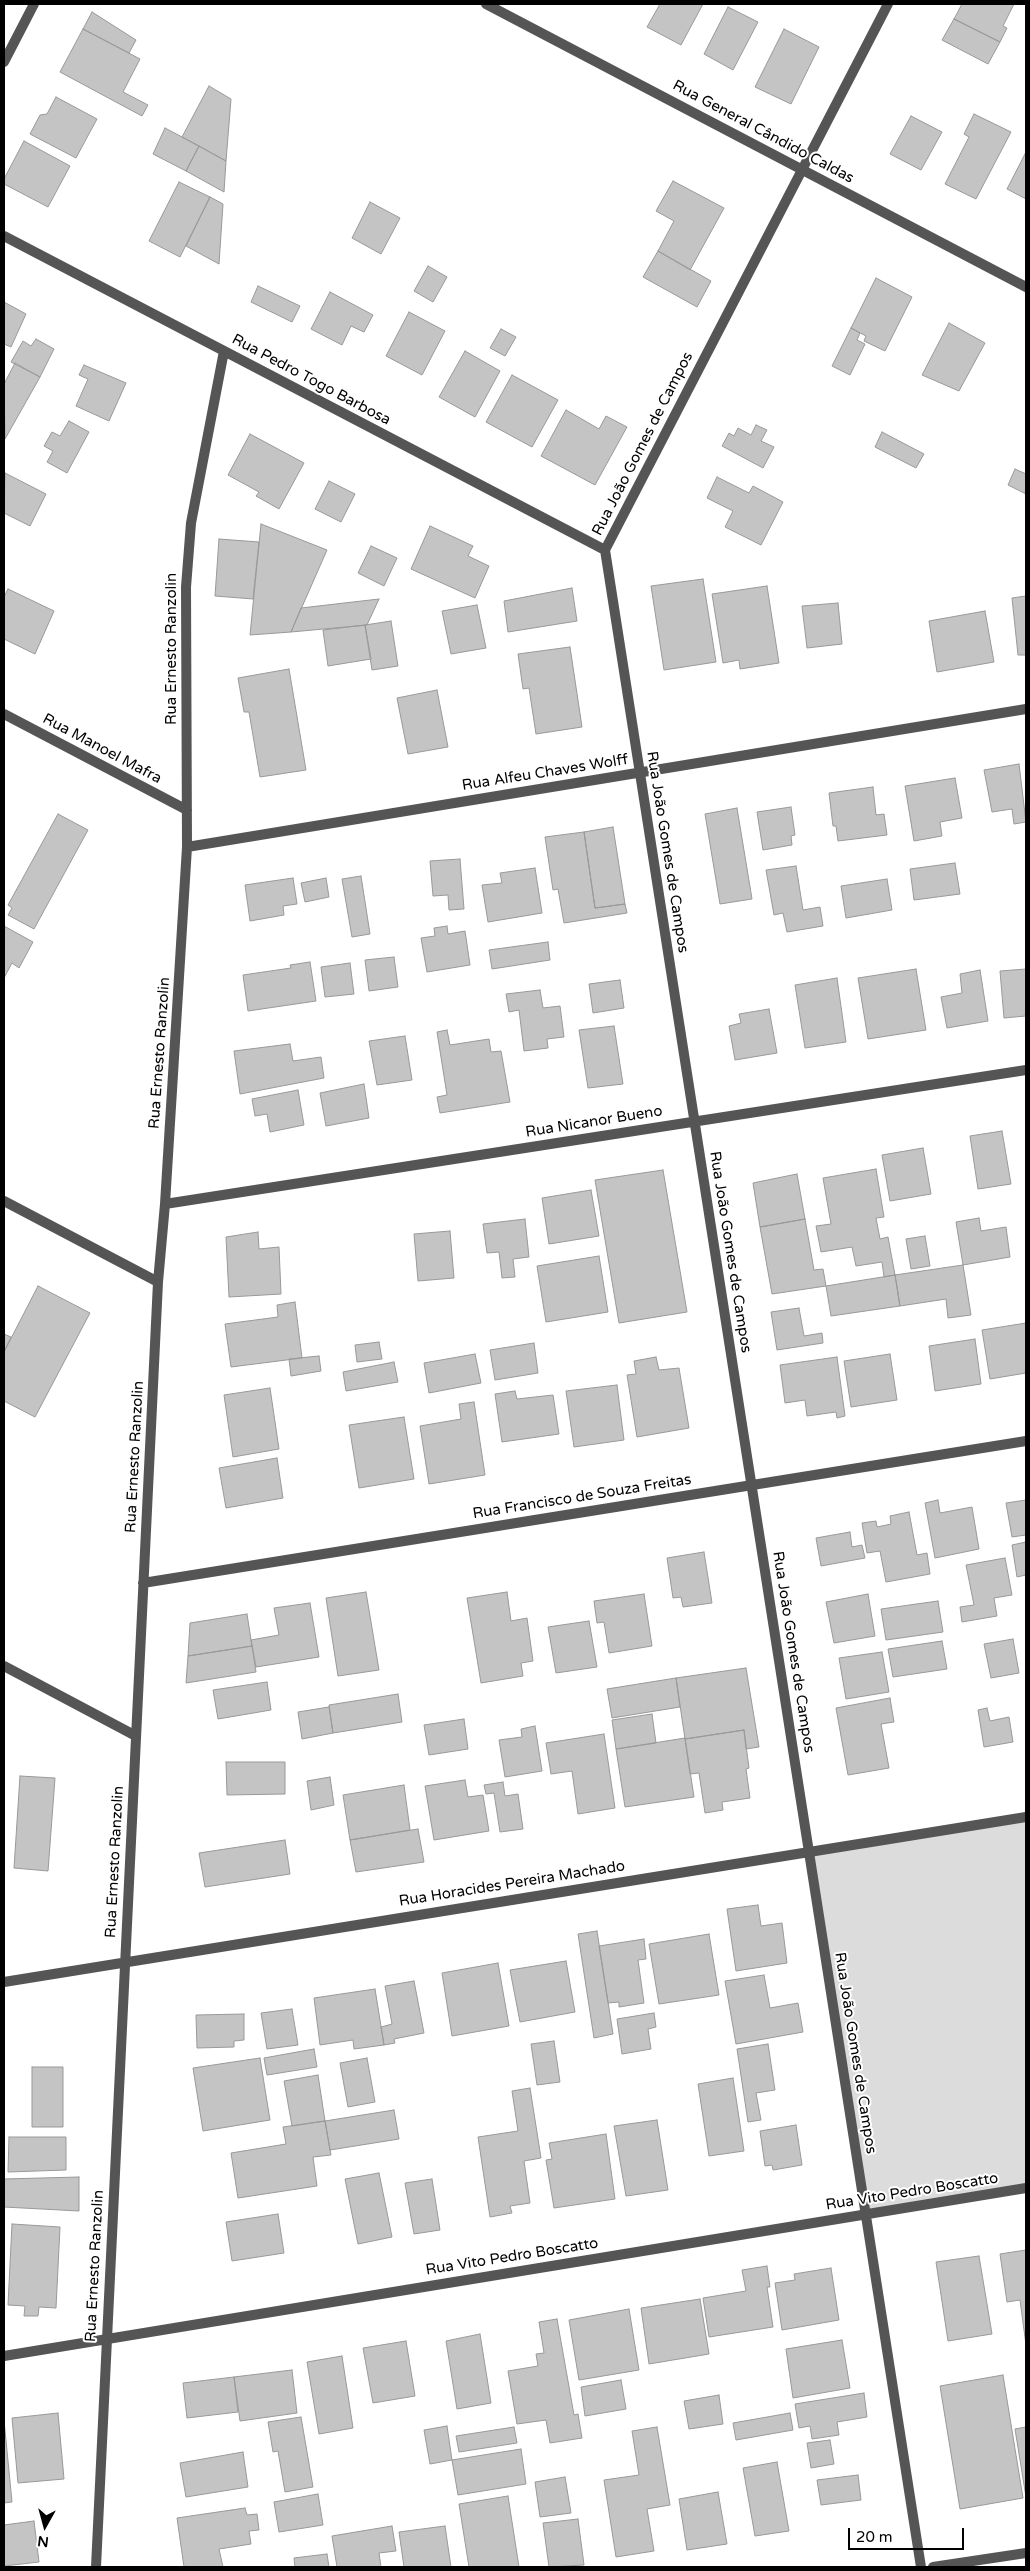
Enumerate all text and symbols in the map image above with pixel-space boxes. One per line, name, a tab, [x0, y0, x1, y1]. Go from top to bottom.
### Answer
street label: Rua General Cândido Caldas	[669, 76, 857, 188]
street label: Rua Pedro Togo Barbosa	[229, 330, 393, 430]
street label: Rua João Gomes de Campos	[589, 349, 697, 539]
street label: Rua Ernesto Ranzolin	[163, 573, 181, 725]
street label: Rua Manoel Mafra	[39, 710, 165, 788]
street label: Rua João Gomes de Campos	[642, 750, 692, 954]
street label: Rua Alfeu Chaves Wolff	[461, 751, 629, 795]
street label: Rua Ernesto Ranzolin	[146, 976, 174, 1130]
street label: Rua Nicanor Bueno	[524, 1102, 664, 1142]
street label: Rua João Gomes de Campos	[705, 1150, 755, 1354]
street label: Rua Ernesto Ranzolin	[122, 1381, 148, 1533]
street label: Rua Francisco de Souza Freitas	[471, 1471, 693, 1523]
street label: Rua João Gomes de Campos	[768, 1550, 818, 1754]
street label: Rua Ernesto Ranzolin	[102, 1786, 128, 1938]
street label: Rua Horacides Pereira Machado	[398, 1857, 626, 1911]
street label: Rua João Gomes de Campos	[830, 1951, 880, 2155]
street label: Rua Vito Pedro Boscatto	[824, 2169, 1000, 2215]
street label: Rua Ernesto Ranzolin	[82, 2190, 108, 2342]
street label: Rua Vito Pedro Boscatto	[424, 2234, 600, 2280]
north arrow	[20, 2501, 70, 2551]
scale bar	[850, 2518, 966, 2550]
text: 20 m	[856, 2528, 893, 2546]
text: N	[36, 2532, 50, 2551]

